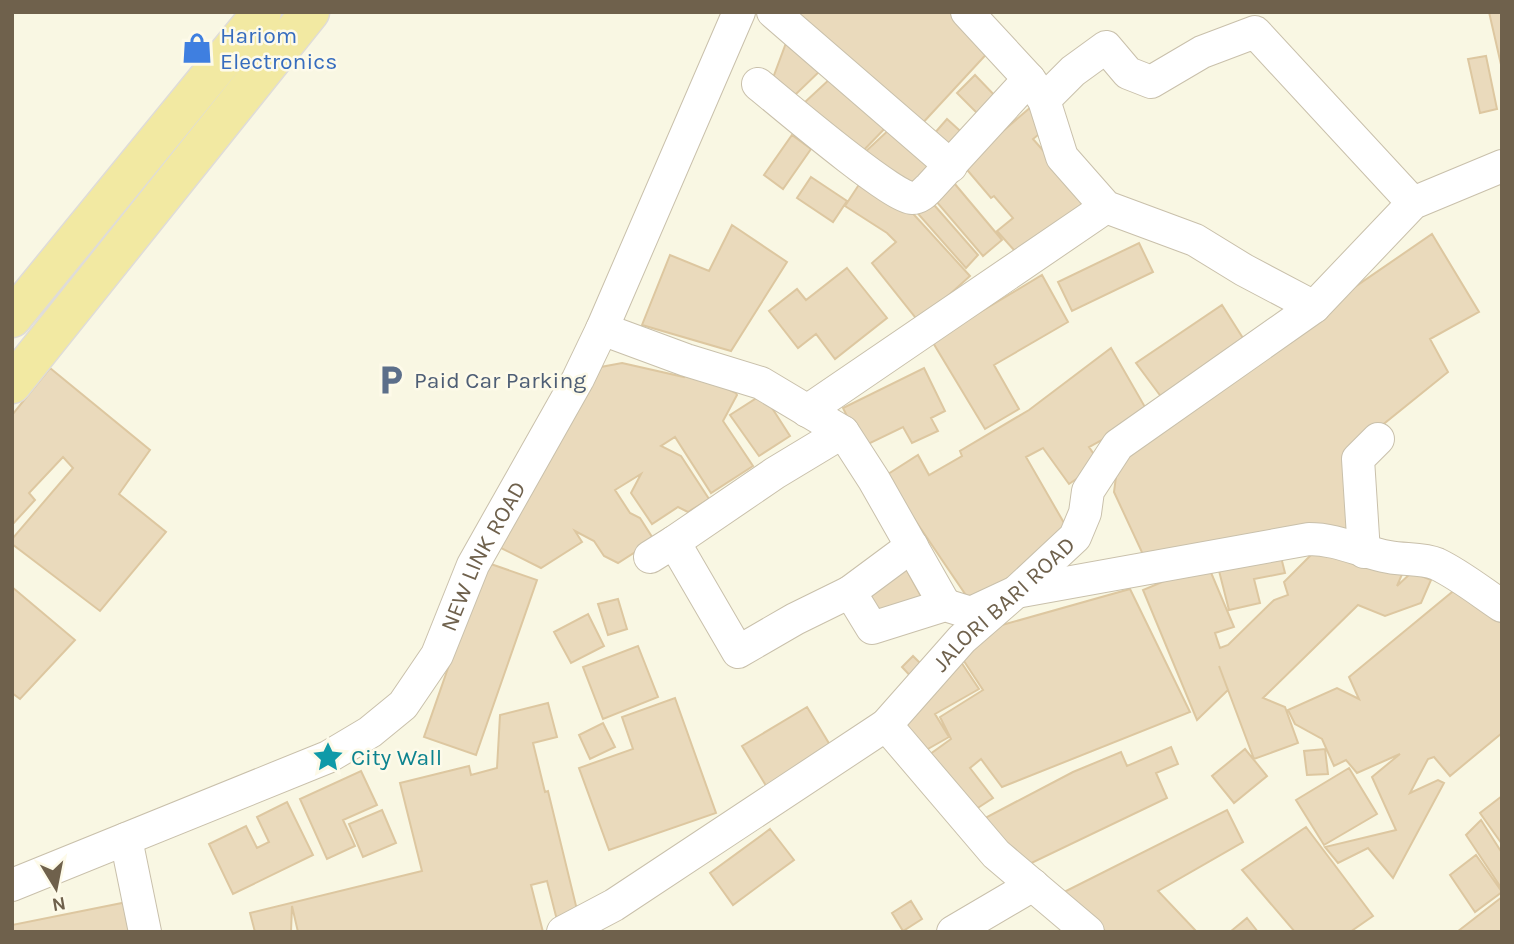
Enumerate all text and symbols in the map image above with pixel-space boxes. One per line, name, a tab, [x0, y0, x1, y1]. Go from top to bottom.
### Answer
place label: Hariom Electronics	[220, 22, 337, 75]
shop icon: Hariom Electronics	[180, 31, 214, 65]
parking icon: Paid Car Parking	[374, 363, 408, 397]
place label: Paid Car Parking	[414, 367, 586, 394]
street label: NEW LINK ROAD	[434, 476, 531, 635]
street label: JALORI BARI ROAD	[927, 531, 1080, 677]
place icon: City Wall	[311, 740, 345, 774]
place label: City Wall	[351, 744, 442, 771]
north arrow	[21, 853, 91, 923]
text: N	[50, 892, 67, 916]

